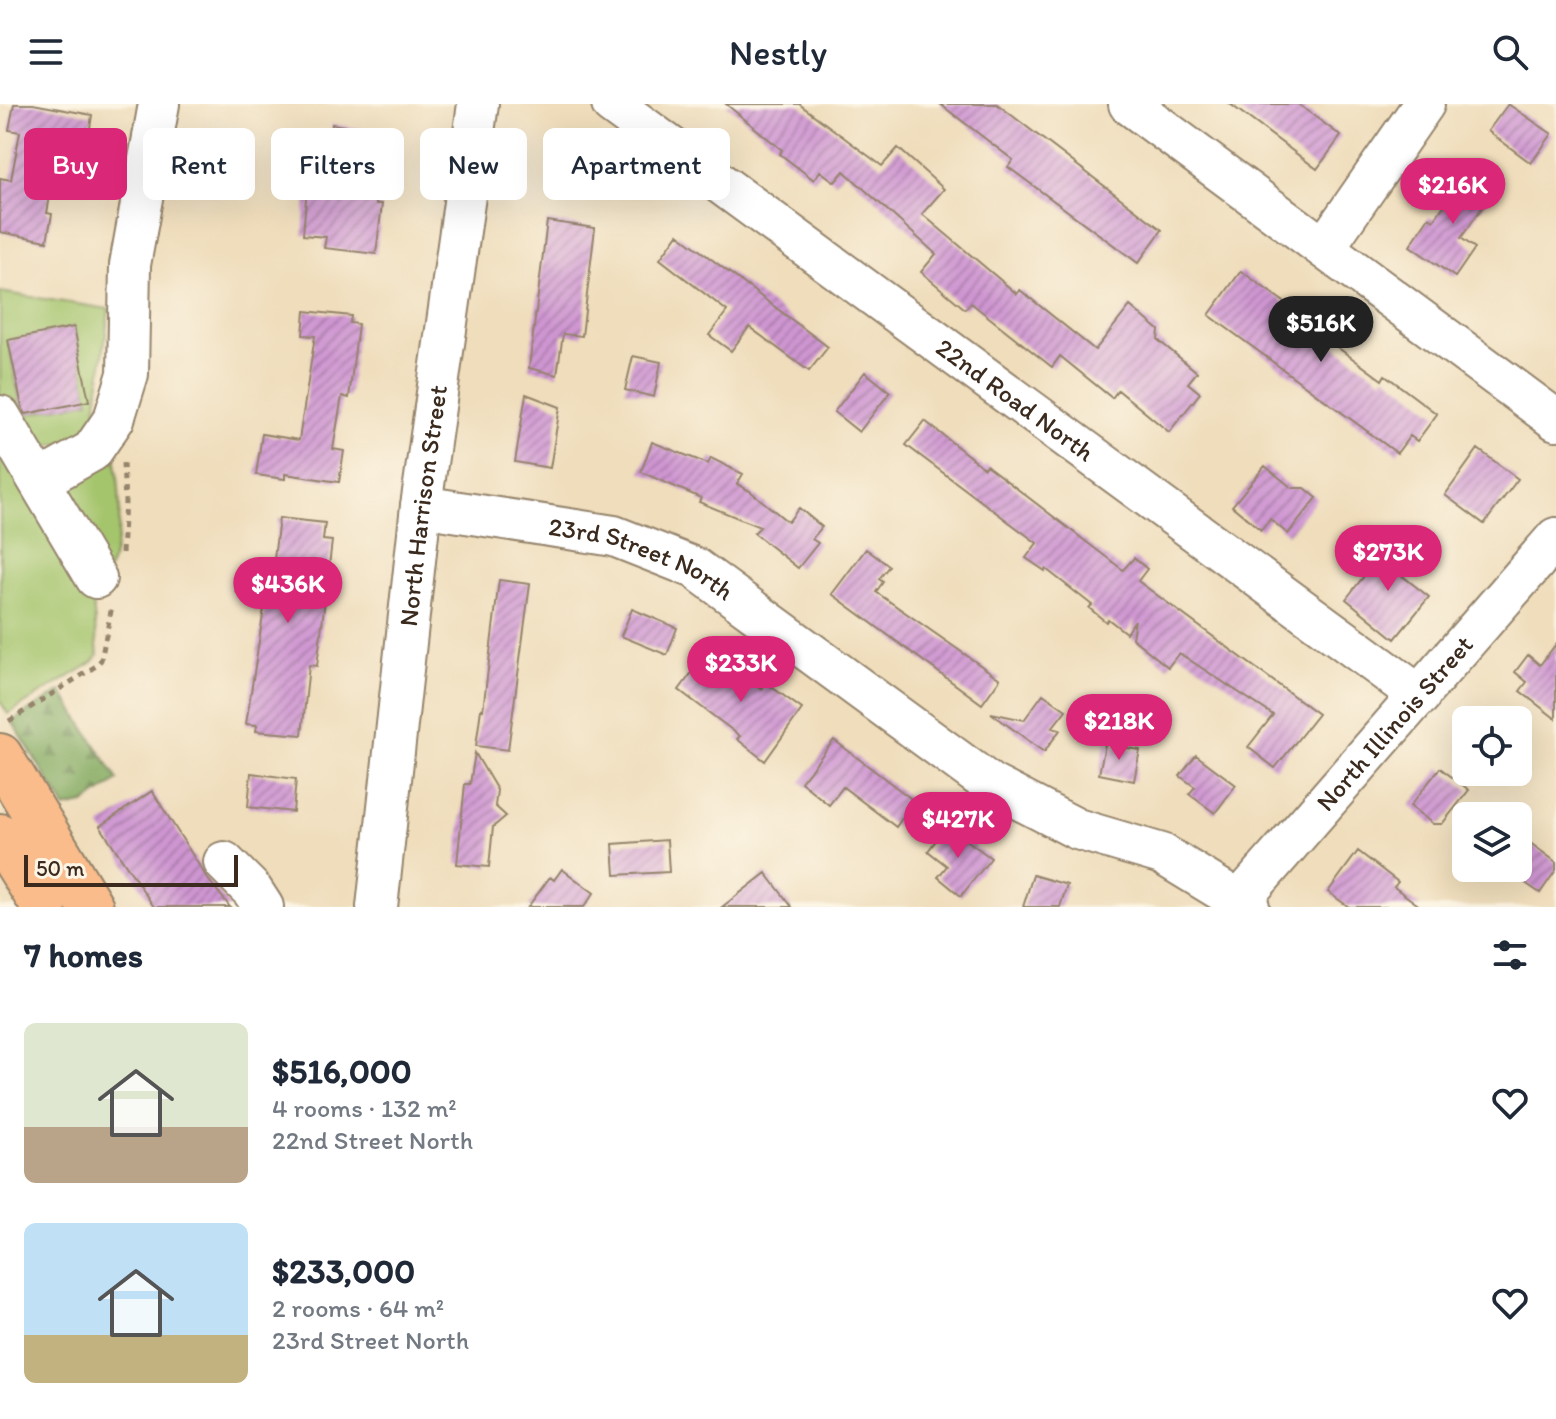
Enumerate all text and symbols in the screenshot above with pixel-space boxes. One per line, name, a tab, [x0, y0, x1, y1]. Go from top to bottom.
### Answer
icon: menu	[24, 30, 68, 74]
icon: search	[1488, 30, 1532, 74]
text: Nestly	[729, 31, 827, 74]
chip: Buy	[24, 128, 127, 200]
chip: Rent	[143, 128, 255, 200]
chip: Filters	[271, 128, 404, 200]
chip: New	[420, 128, 527, 200]
chip: Apartment	[543, 128, 730, 200]
pin: $216K	[1397, 158, 1509, 226]
text: $216K	[1418, 168, 1488, 200]
pin: $516K	[1265, 296, 1377, 364]
text: $516K	[1286, 306, 1356, 338]
street label: 22nd Road North	[930, 331, 1101, 468]
street label: North Harrison Street	[392, 383, 454, 628]
street label: 23rd Street North	[546, 510, 740, 607]
pin: $273K	[1332, 525, 1444, 593]
text: $273K	[1353, 535, 1423, 567]
pin: $436K	[232, 557, 344, 625]
text: $436K	[251, 567, 325, 599]
street label: North Illinois Street	[1309, 628, 1480, 818]
pin: $233K	[685, 636, 797, 704]
text: $233K	[705, 646, 777, 678]
pin: $218K	[1063, 694, 1175, 762]
text: $218K	[1084, 704, 1154, 736]
map controls	[1452, 706, 1532, 882]
button: locate	[1452, 706, 1532, 786]
pin: $427K	[902, 792, 1014, 860]
text: $427K	[922, 802, 994, 834]
button: layers	[1452, 802, 1532, 882]
scale bar	[24, 851, 238, 887]
text: 50 m	[36, 855, 85, 882]
icon: filters	[1488, 933, 1532, 977]
text: 7 homes	[24, 935, 143, 976]
text: $516,000	[272, 1051, 412, 1092]
icon: home	[88, 1055, 184, 1151]
icon: heart	[1488, 1081, 1532, 1125]
text: 4 rooms · 132 m²	[272, 1092, 457, 1124]
text: 22nd Street North	[272, 1124, 473, 1156]
text: $233,000	[272, 1251, 415, 1292]
icon: home	[88, 1255, 184, 1351]
icon: heart	[1488, 1281, 1532, 1325]
text: 2 rooms · 64 m²	[272, 1292, 444, 1324]
text: 23rd Street North	[272, 1324, 469, 1356]

